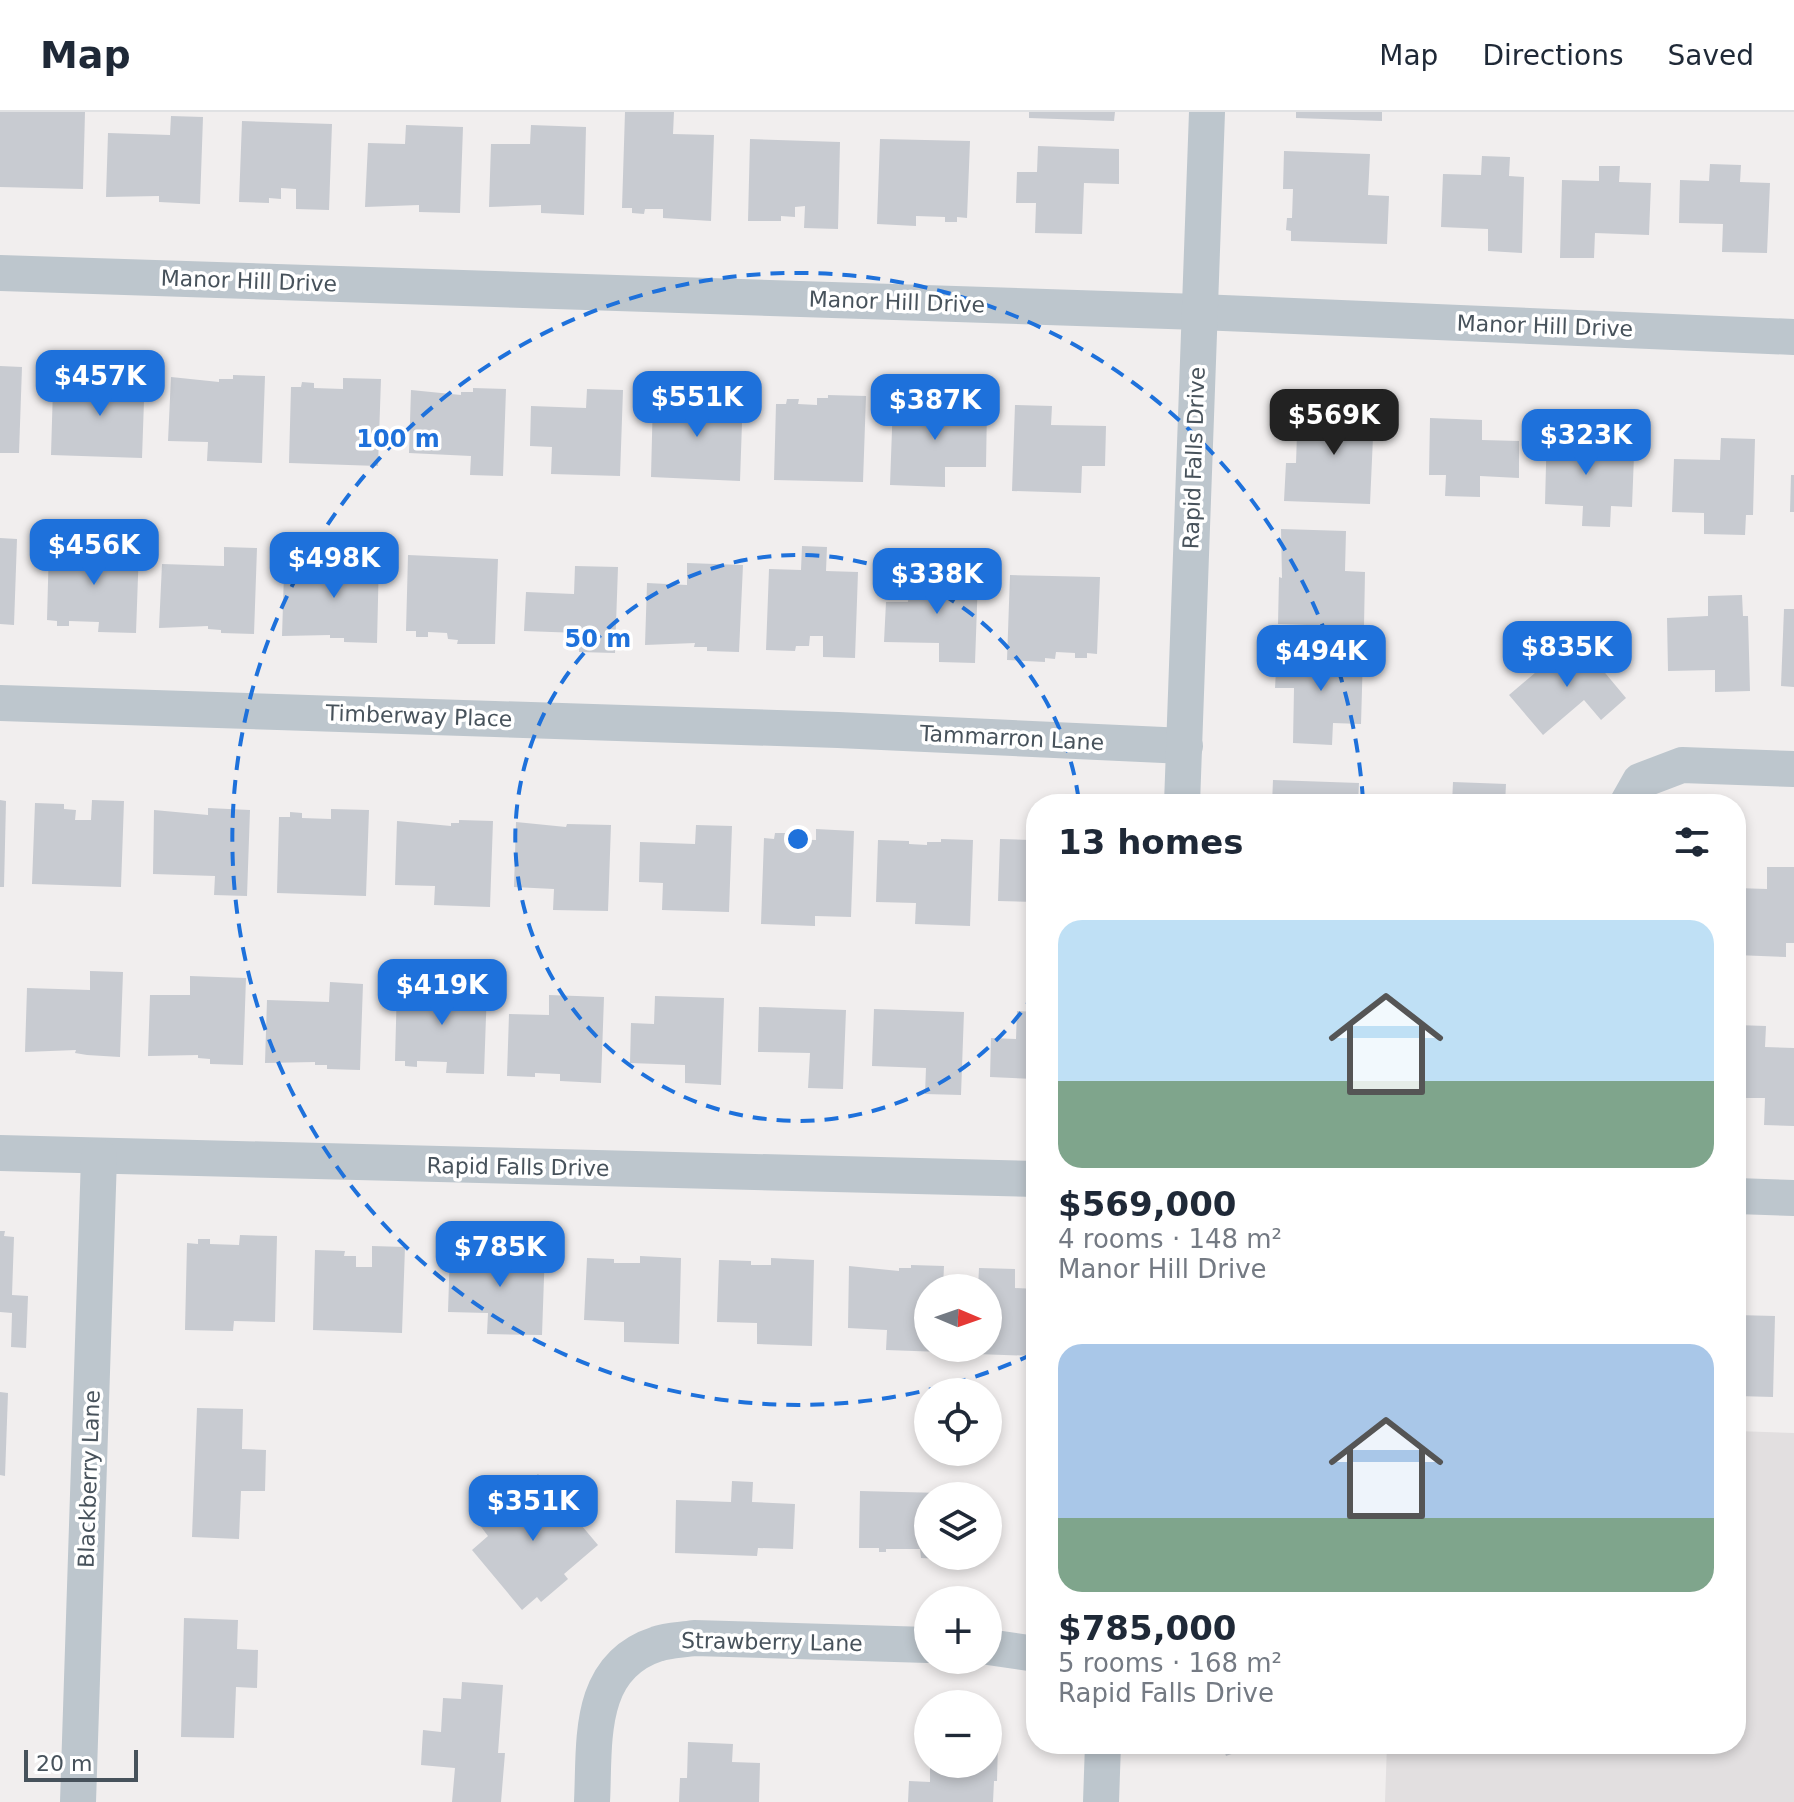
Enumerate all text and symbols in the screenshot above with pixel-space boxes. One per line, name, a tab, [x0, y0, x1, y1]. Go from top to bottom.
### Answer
text: Map	[40, 33, 131, 77]
text: Map	[1379, 39, 1438, 72]
text: Directions	[1482, 39, 1623, 72]
text: Saved	[1667, 39, 1754, 72]
street label: Manor Hill Drive	[160, 265, 338, 297]
street label: Manor Hill Drive	[808, 286, 986, 318]
street label: Manor Hill Drive	[1456, 310, 1634, 342]
pin: $457K	[44, 350, 156, 418]
text: $457K	[54, 361, 146, 391]
street label: Rapid Falls Drive	[1178, 366, 1210, 550]
pin: $551K	[641, 371, 753, 439]
pin: $387K	[879, 374, 991, 442]
text: $551K	[651, 382, 743, 412]
text: $387K	[889, 385, 981, 415]
pin: $569K	[1278, 389, 1390, 457]
text: $569K	[1288, 400, 1380, 430]
pin: $323K	[1530, 409, 1642, 477]
text: $323K	[1540, 420, 1632, 450]
text: 100 m	[356, 425, 440, 453]
pin: $456K	[38, 519, 150, 587]
text: $456K	[48, 530, 140, 560]
pin: $498K	[278, 532, 390, 600]
text: $498K	[288, 543, 380, 573]
pin: $338K	[881, 548, 993, 616]
text: $338K	[891, 559, 983, 589]
pin: $835K	[1511, 621, 1623, 689]
text: 50 m	[565, 625, 631, 653]
pin: $494K	[1265, 625, 1377, 693]
text: $835K	[1521, 632, 1613, 662]
text: $494K	[1275, 636, 1367, 666]
street label: Timberway Place	[324, 700, 513, 732]
street label: Tammarron Lane	[918, 721, 1105, 755]
icon: filters	[1670, 820, 1714, 864]
text: 13 homes	[1058, 822, 1243, 862]
centre of rings	[784, 825, 812, 853]
pin: $419K	[386, 959, 498, 1027]
text: $419K	[396, 970, 488, 1000]
icon: home	[1314, 972, 1458, 1116]
street label: Rapid Falls Drive	[426, 1153, 610, 1181]
text: $569,000	[1058, 1184, 1237, 1224]
pin: $785K	[444, 1221, 556, 1289]
text: 4 rooms · 148 m²	[1058, 1224, 1282, 1254]
text: $785K	[454, 1232, 546, 1262]
text: Manor Hill Drive	[1058, 1254, 1267, 1284]
north arrow	[914, 1274, 1002, 1362]
map controls	[914, 1274, 1002, 1778]
button: locate	[914, 1378, 1002, 1466]
street label: Blackberry Lane	[73, 1390, 105, 1568]
icon: home	[1314, 1396, 1458, 1540]
pin: $351K	[477, 1475, 589, 1543]
button: layers	[914, 1482, 1002, 1570]
text: $351K	[487, 1486, 579, 1516]
button: +	[914, 1586, 1002, 1674]
text: $785,000	[1058, 1608, 1237, 1648]
street label: Strawberry Lane	[681, 1628, 863, 1656]
text: 5 rooms · 168 m²	[1058, 1648, 1282, 1678]
text: Rapid Falls Drive	[1058, 1678, 1274, 1708]
button: −	[914, 1690, 1002, 1778]
scale bar	[24, 1746, 138, 1782]
text: 20 m	[36, 1751, 92, 1776]

